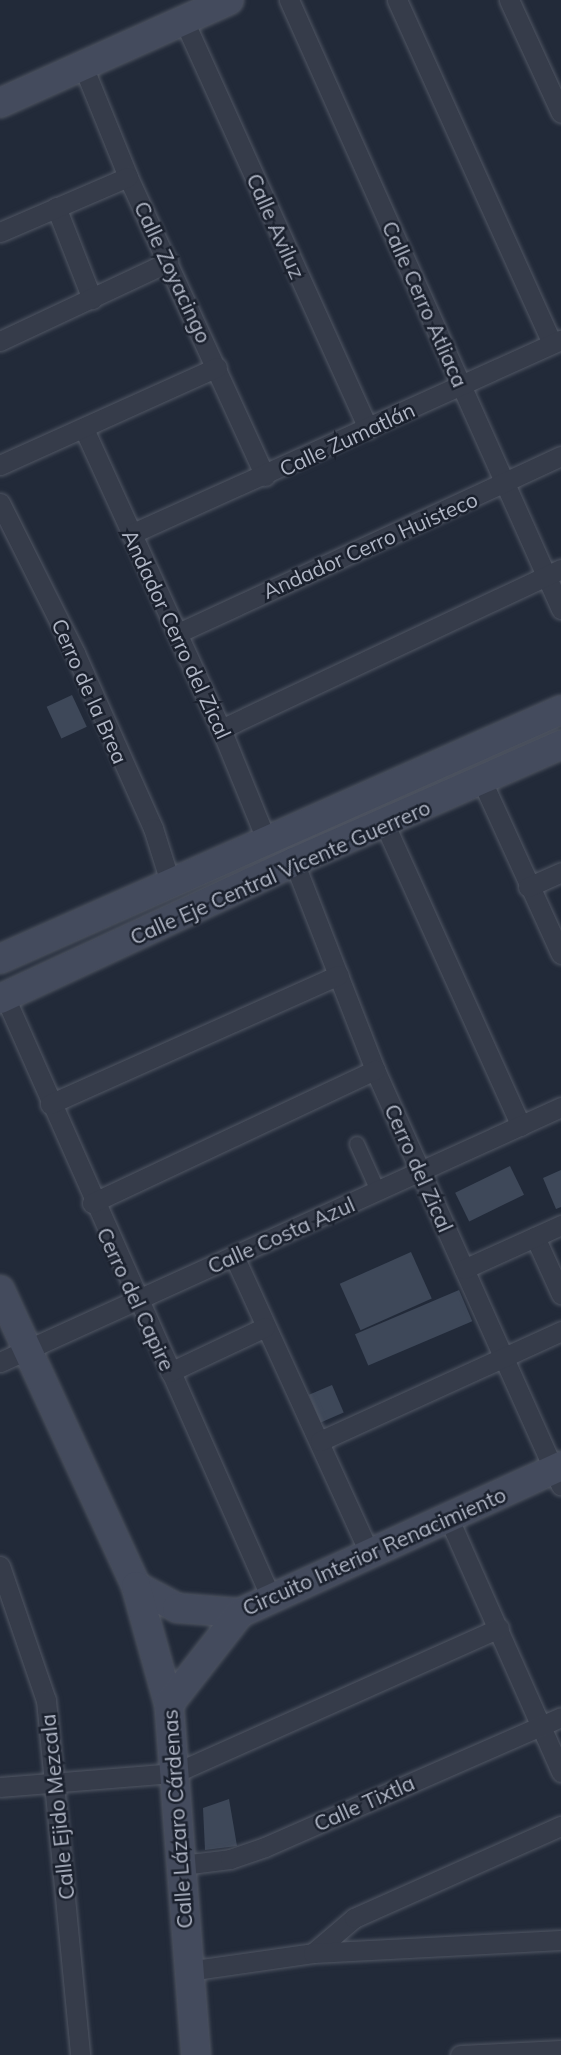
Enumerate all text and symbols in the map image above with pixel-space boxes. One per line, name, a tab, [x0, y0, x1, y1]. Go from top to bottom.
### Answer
street label: Calle Aviluz	[242, 169, 310, 283]
street label: Calle Zoyacingo	[129, 197, 217, 347]
street label: Calle Cerro Atliaca	[377, 217, 473, 391]
street label: Calle Zumatlán	[275, 397, 419, 481]
street label: Andador Cerro Huisteco	[259, 486, 481, 604]
street label: Andador Cerro del Zical	[117, 525, 237, 743]
street label: Cerro de la Brea	[47, 615, 133, 767]
street label: Calle Eje Central Vicente Guerrero	[126, 794, 434, 950]
street label: Cerro del Zical	[380, 1100, 458, 1236]
street label: Calle Costa Azul	[204, 1191, 358, 1279]
street label: Cerro del Capire	[92, 1223, 180, 1375]
street label: Circuito Interior Renacimiento	[238, 1481, 510, 1621]
street label: Calle Lázaro Cárdenas	[157, 1709, 197, 1929]
street label: Calle Ejido Mezcala	[35, 1713, 79, 1901]
street label: Calle Tixtla	[310, 1770, 418, 1836]

